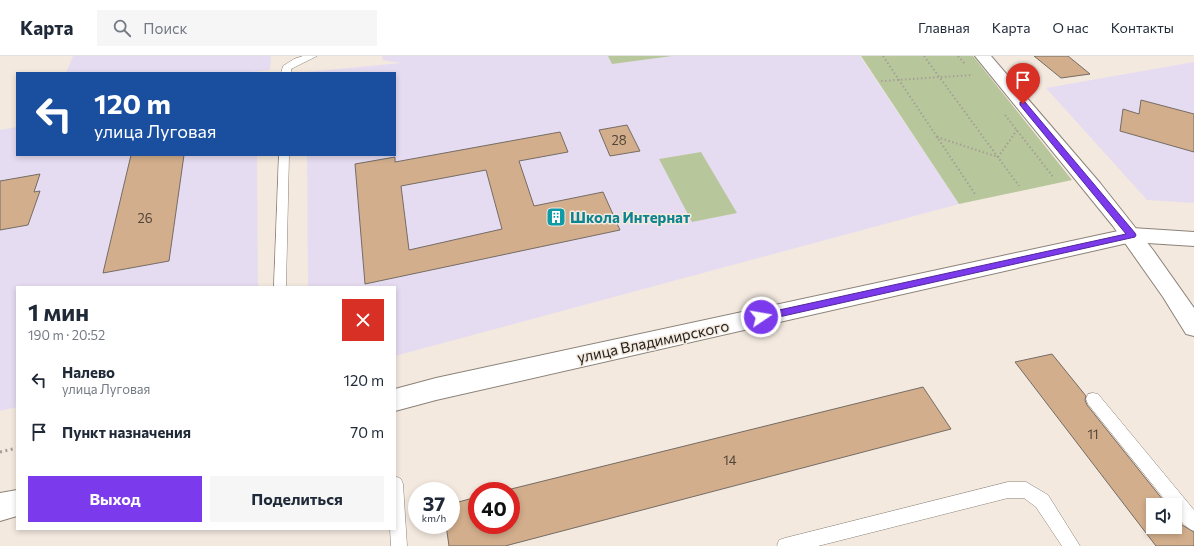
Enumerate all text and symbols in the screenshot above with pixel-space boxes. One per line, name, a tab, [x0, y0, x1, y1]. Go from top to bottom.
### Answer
search box	[97, 10, 377, 46]
text: Карта	[20, 16, 73, 39]
icon: search	[111, 17, 133, 39]
text: Поиск	[143, 19, 188, 37]
text: Главная	[918, 19, 970, 36]
text: Карта	[992, 19, 1030, 36]
text: О нас	[1052, 19, 1089, 36]
text: Контакты	[1111, 19, 1174, 36]
pin	[1006, 63, 1040, 104]
icon: arrive	[1012, 69, 1034, 91]
text: 120 m	[94, 86, 171, 120]
icon: left	[28, 88, 80, 140]
text: улица Луговая	[94, 120, 216, 142]
house number: 28	[611, 132, 627, 148]
building icon: Школа Интернат	[545, 206, 567, 228]
place label: Школа Интернат	[570, 208, 690, 226]
house number: 26	[137, 210, 153, 226]
position arrow	[740, 296, 782, 338]
text: 1 мин	[28, 297, 89, 326]
button: close	[342, 299, 384, 341]
street label: улица Владимирского	[575, 316, 731, 366]
text: 190 m · 20:52	[28, 327, 105, 343]
text: Налево	[62, 363, 115, 381]
icon: left	[28, 369, 50, 391]
text: 120 m	[344, 371, 384, 389]
text: улица Луговая	[62, 381, 150, 397]
icon: arrive	[28, 421, 50, 443]
text: Пункт назначения	[62, 423, 191, 441]
text: 70 m	[350, 423, 384, 441]
house number: 11	[1087, 426, 1099, 442]
house number: 14	[723, 452, 737, 468]
button: Выход	[28, 476, 202, 522]
button: Поделиться	[210, 476, 384, 522]
speed limit sign: 40	[468, 482, 520, 534]
text: 37	[423, 491, 445, 515]
map controls	[1146, 498, 1182, 534]
button: sound	[1146, 498, 1182, 534]
text: km/h	[422, 512, 446, 524]

